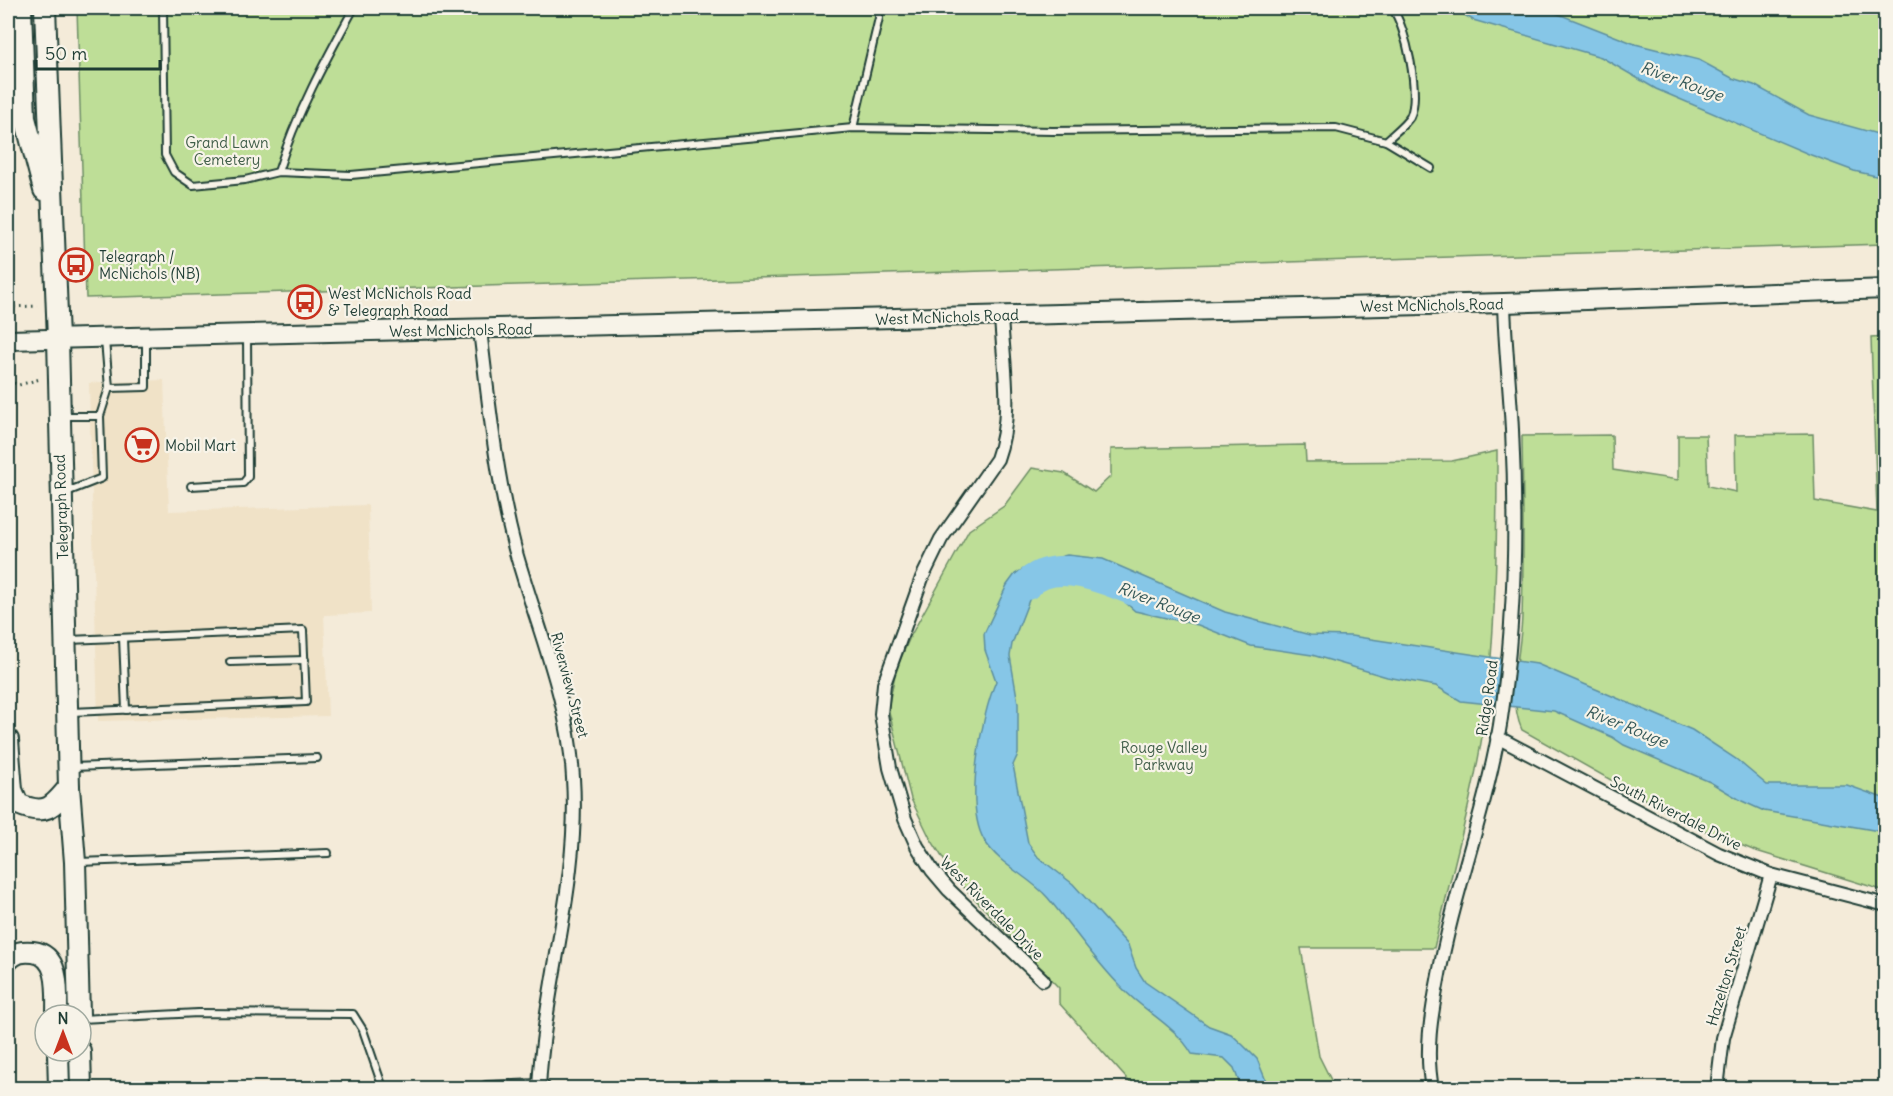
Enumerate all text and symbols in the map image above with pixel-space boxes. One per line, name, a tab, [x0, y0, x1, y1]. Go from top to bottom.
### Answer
scale bar	[36, 33, 160, 71]
text: 50 m	[45, 42, 87, 65]
water label: River Rouge	[1638, 57, 1727, 106]
park label: Grand Lawn Cemetery	[185, 133, 269, 169]
bus stop icon: Telegraph / McNichols (NB)	[58, 247, 94, 283]
place label: Telegraph / McNichols (NB)	[99, 247, 200, 283]
bus stop icon: West McNichols Road & Telegraph Road	[287, 284, 323, 320]
place label: West McNichols Road & Telegraph Road	[328, 284, 472, 320]
street label: West McNichols Road	[1360, 294, 1504, 316]
street label: West McNichols Road	[875, 305, 1019, 329]
street label: West McNichols Road	[389, 319, 533, 341]
supermarket icon: Mobil Mart	[124, 427, 160, 463]
place label: Mobil Mart	[165, 436, 236, 455]
street label: Telegraph Road	[50, 454, 72, 560]
water label: River Rouge	[1115, 577, 1204, 627]
street label: Riverview Street	[547, 630, 593, 740]
street label: Ridge Road	[1472, 658, 1502, 737]
water label: River Rouge	[1583, 701, 1672, 752]
park label: Rouge Valley Parkway	[1120, 738, 1208, 774]
street label: South Riverdale Drive	[1607, 772, 1745, 854]
street label: West Riverdale Drive	[936, 852, 1048, 964]
street label: Hazelton Street	[1702, 924, 1750, 1028]
north arrow	[33, 1003, 93, 1063]
text: N	[57, 1008, 69, 1028]

